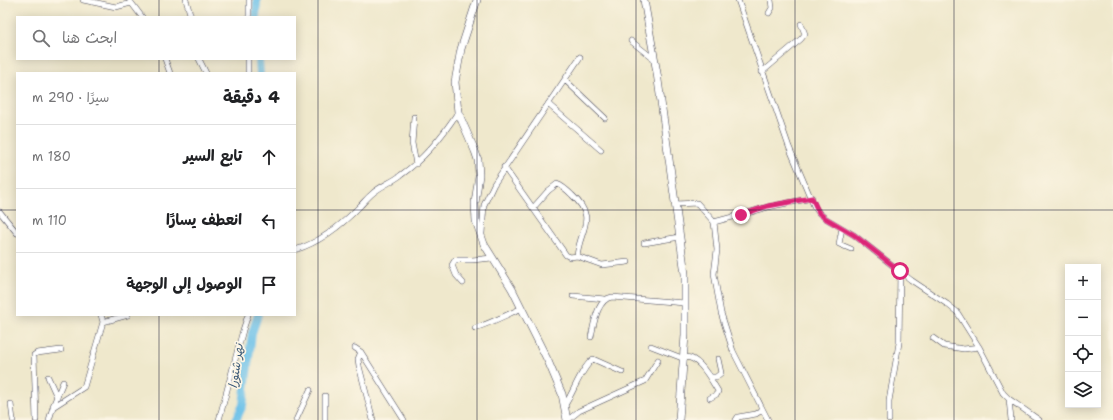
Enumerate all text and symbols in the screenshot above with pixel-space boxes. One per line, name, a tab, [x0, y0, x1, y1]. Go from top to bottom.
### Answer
search box	[16, 16, 296, 60]
icon: search	[30, 27, 52, 49]
text: ابحث هنا	[62, 28, 117, 48]
text: 4 دقيقة	[223, 86, 280, 108]
text: سيرًا · 290 m	[32, 89, 109, 106]
text: تابع السير	[183, 146, 242, 166]
icon: ahead	[258, 146, 280, 168]
text: 180 m	[32, 148, 71, 165]
route end	[732, 206, 750, 224]
text: انعطف يسارًا	[166, 210, 242, 230]
icon: left	[258, 210, 280, 232]
text: 110 m	[32, 212, 67, 229]
route start	[891, 262, 909, 280]
map controls	[1065, 264, 1101, 408]
button: +	[1065, 264, 1101, 300]
text: الوصول إلى الوجهة	[126, 274, 242, 294]
icon: arrive	[258, 274, 280, 296]
button: −	[1065, 300, 1101, 336]
button: locate	[1065, 336, 1101, 372]
water label: نهر شتورا	[225, 341, 247, 389]
button: layers	[1065, 372, 1101, 408]

